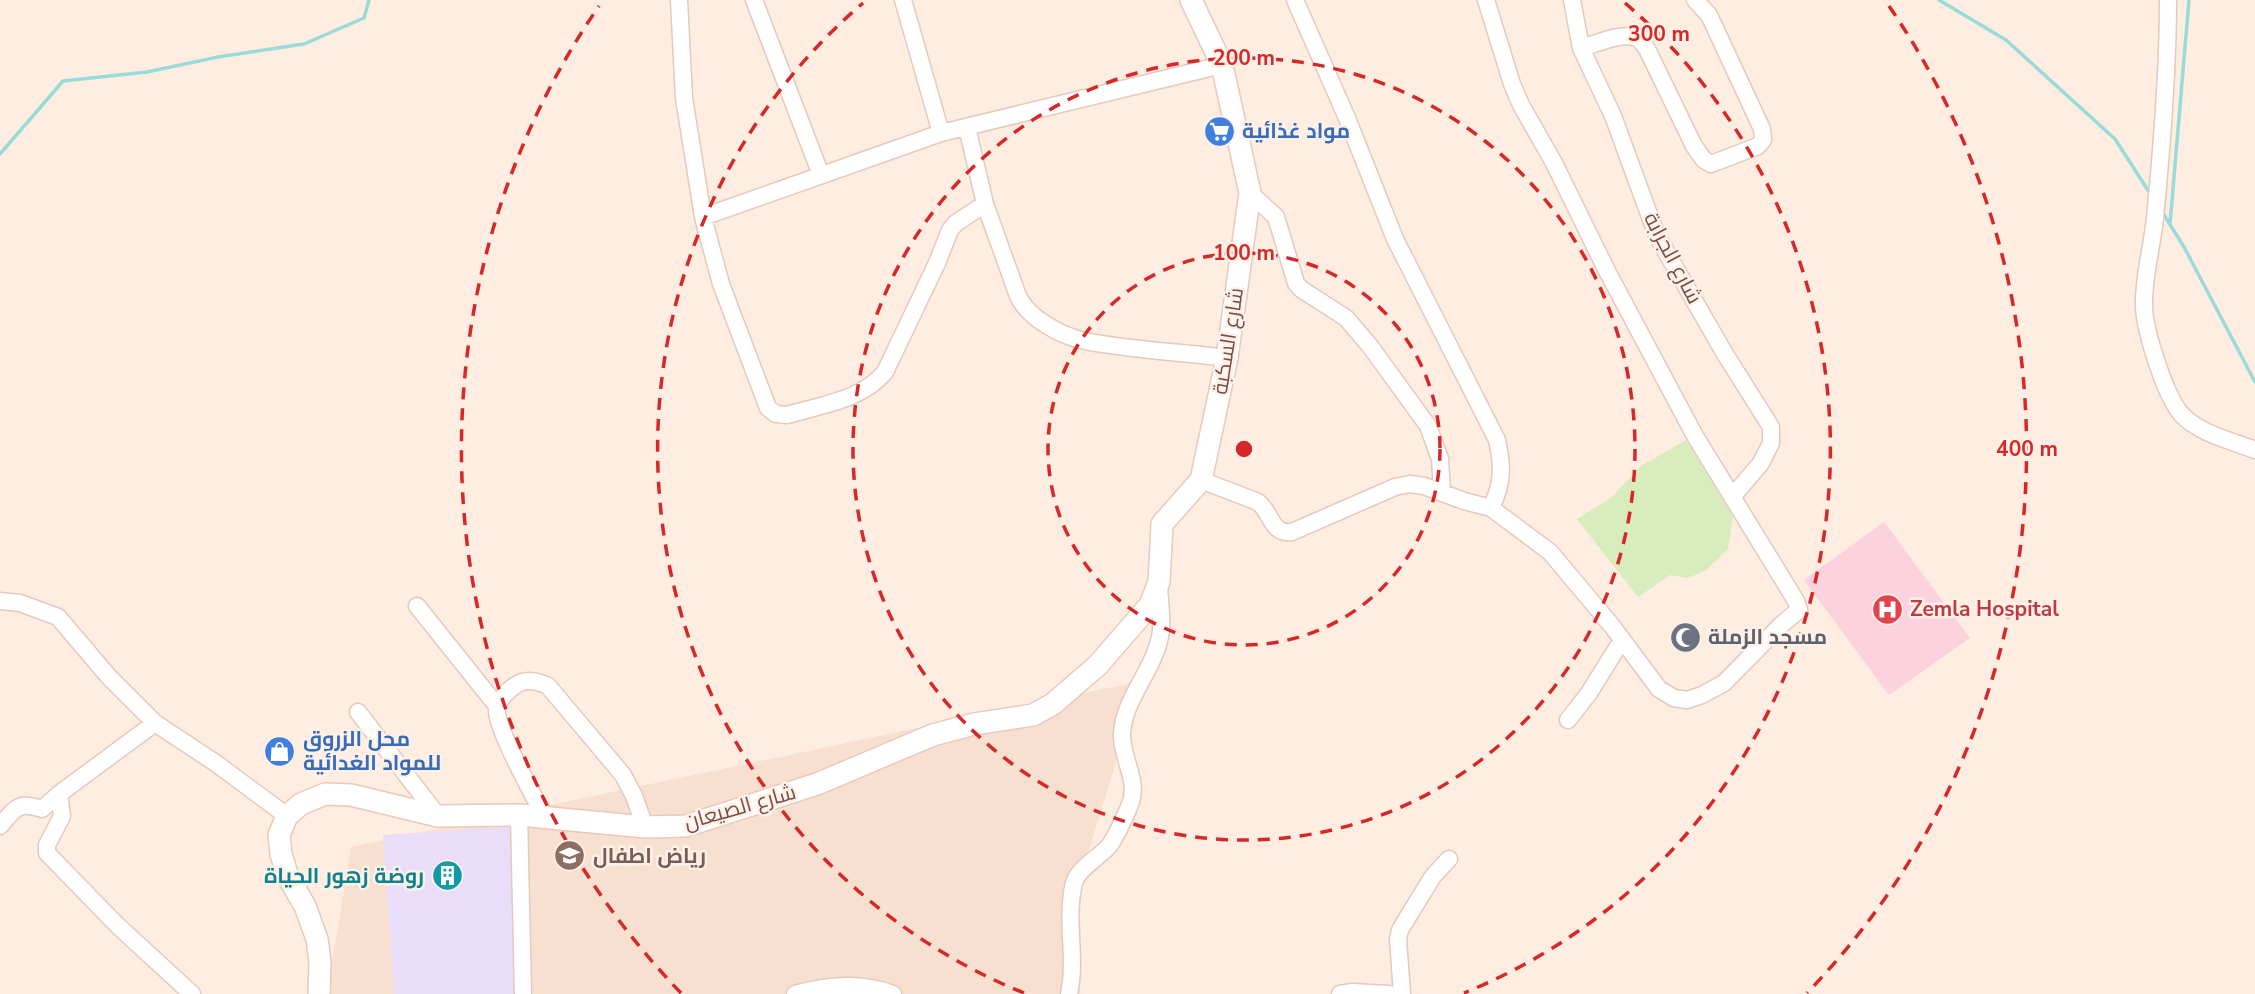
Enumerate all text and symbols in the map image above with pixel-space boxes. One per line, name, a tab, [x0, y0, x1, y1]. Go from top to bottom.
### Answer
text: 300 m	[1628, 20, 1690, 48]
text: 200 m	[1213, 44, 1275, 72]
supermarket icon: مواد غذائية	[1202, 114, 1236, 148]
place label: مواد غذائية	[1242, 117, 1350, 145]
street label: شارع الجرابة	[1637, 207, 1709, 309]
text: 100 m	[1213, 239, 1275, 267]
street label: شارع السكبة	[1206, 286, 1250, 396]
text: 400 m	[1996, 435, 2058, 463]
centre of rings	[1232, 437, 1256, 461]
hospital icon: Zemla Hospital	[1870, 592, 1904, 626]
place label: Zemla Hospital	[1910, 595, 2059, 623]
mosque icon: مسجد الزملة	[1668, 620, 1702, 654]
place label: مسجد الزملة	[1708, 623, 1827, 651]
place label: محل الزروق للمواد الغدائية	[303, 725, 441, 777]
shop icon: محل الزروق للمواد الغدائية	[263, 734, 297, 768]
street label: شارع الصيعان	[681, 778, 799, 836]
school or university icon: رياض اطفال	[553, 839, 587, 873]
place label: رياض اطفال	[593, 842, 706, 870]
building icon: روضة زهور الحياة	[430, 859, 464, 893]
place label: روضة زهور الحياة	[264, 862, 424, 890]

